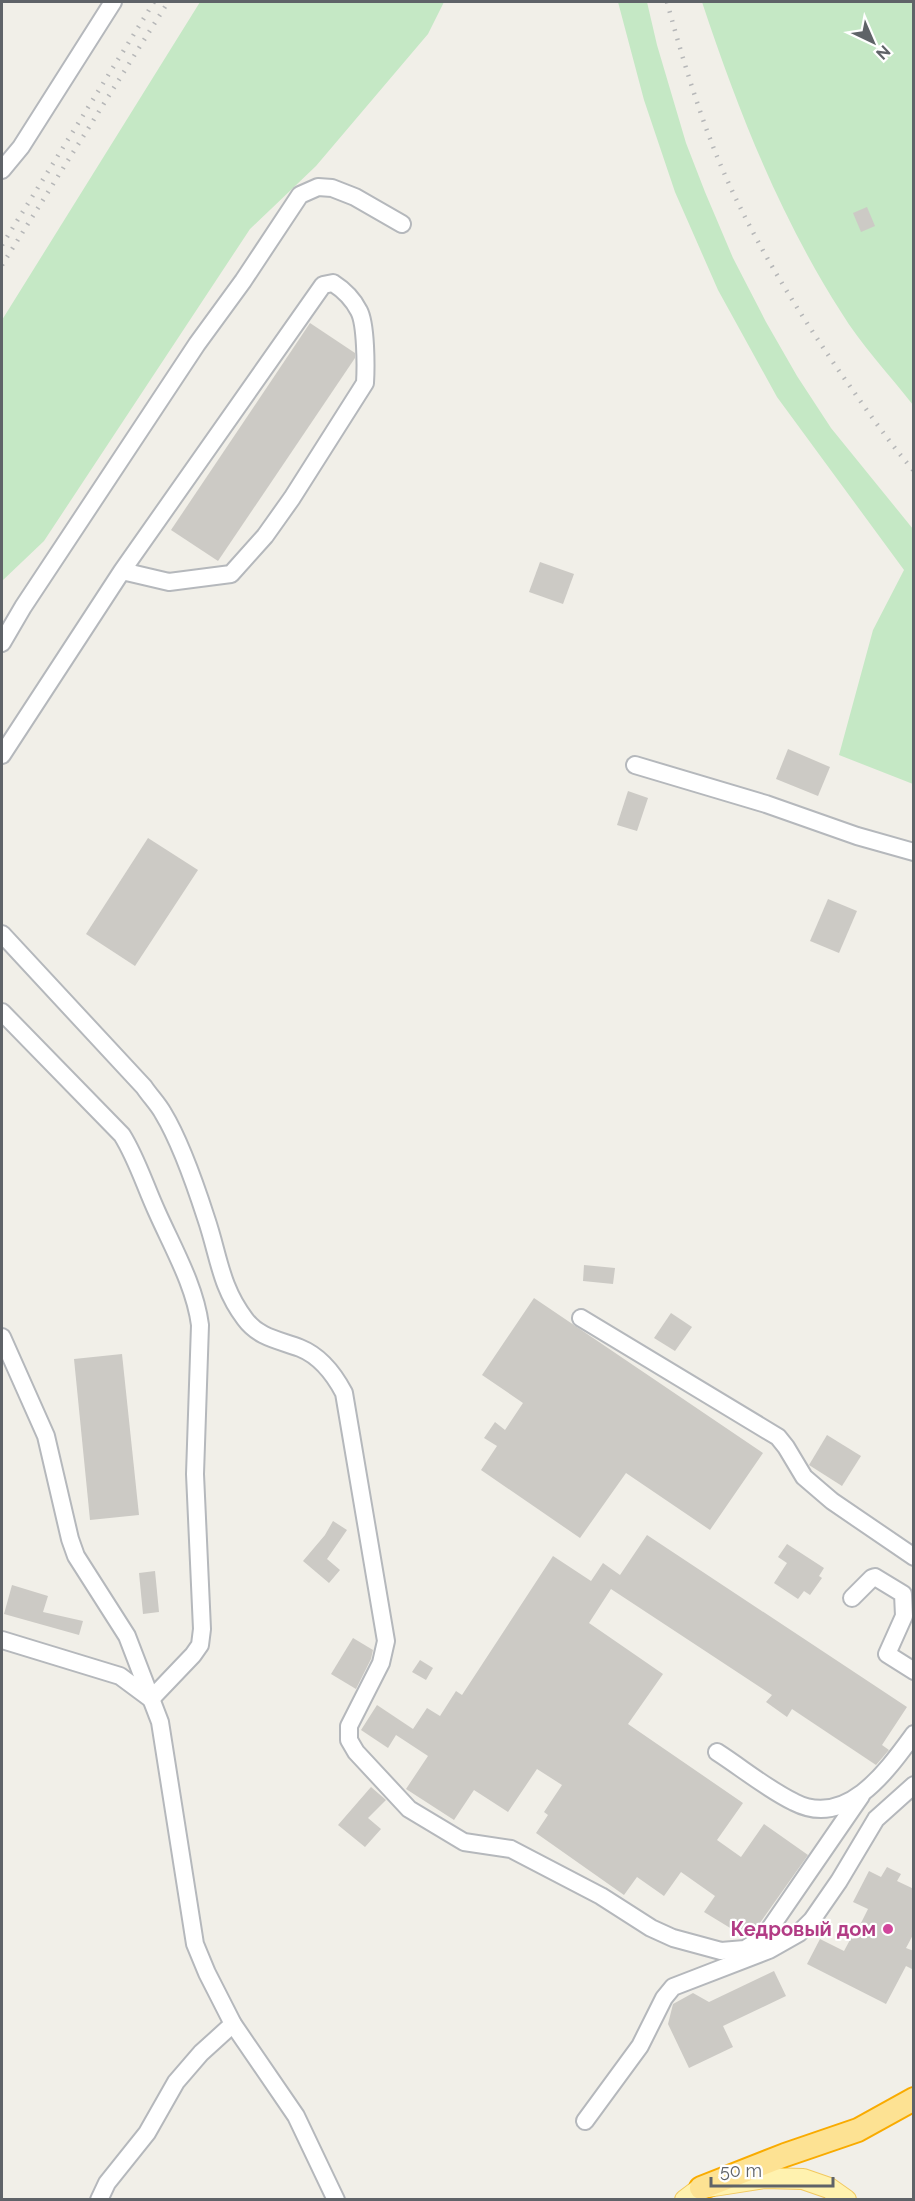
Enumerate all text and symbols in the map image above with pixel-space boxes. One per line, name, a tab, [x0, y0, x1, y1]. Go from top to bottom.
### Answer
north arrow	[843, 12, 903, 72]
text: N	[872, 41, 894, 64]
place label: Кедровый дом	[731, 1917, 876, 1941]
marker: Кедровый дом	[881, 1922, 895, 1936]
scale bar	[711, 2150, 832, 2188]
text: 50 m	[720, 2160, 762, 2181]

